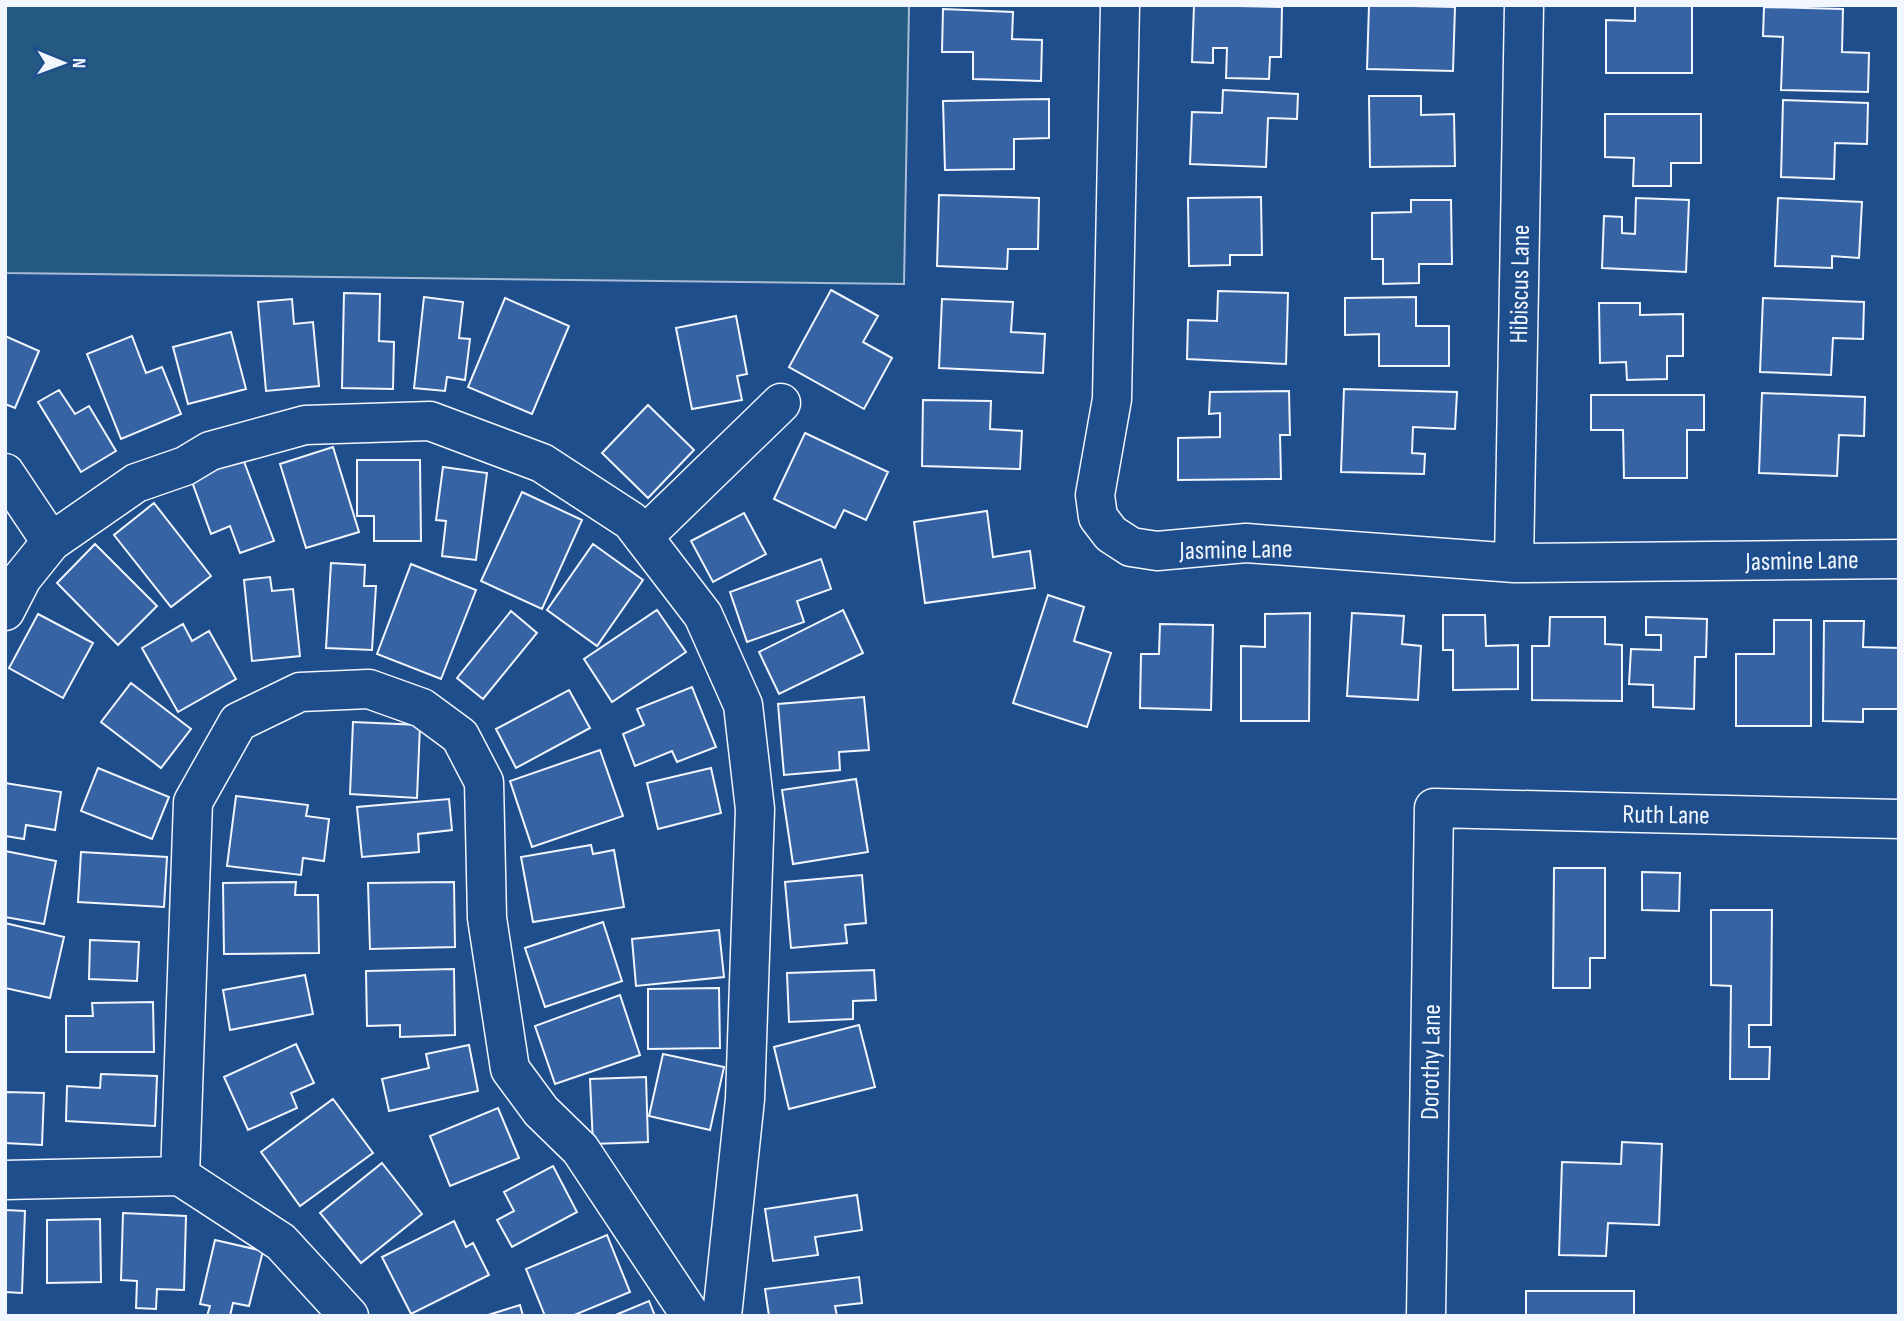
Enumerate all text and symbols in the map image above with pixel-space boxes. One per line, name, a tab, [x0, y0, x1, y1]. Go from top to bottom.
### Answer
north arrow	[28, 28, 98, 98]
text: N	[67, 58, 90, 69]
street label: Hibiscus Lane	[1504, 224, 1537, 344]
street label: Jasmine Lane	[1178, 534, 1293, 567]
street label: Jasmine Lane	[1744, 545, 1859, 578]
street label: Ruth Lane	[1622, 799, 1710, 832]
street label: Dorothy Lane	[1415, 1004, 1448, 1120]

